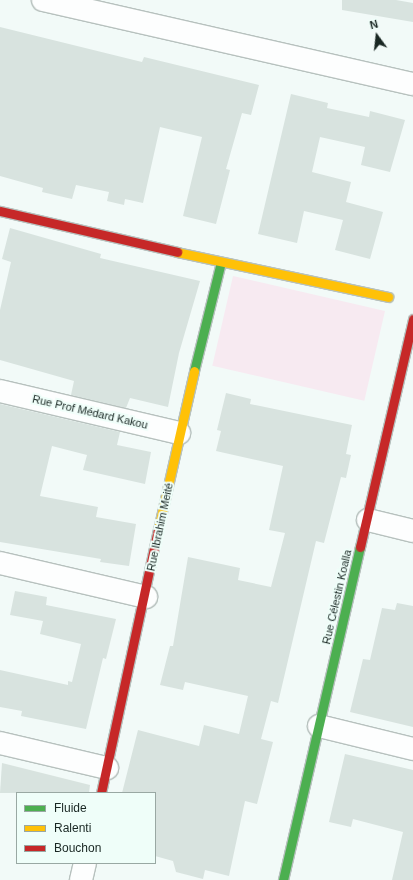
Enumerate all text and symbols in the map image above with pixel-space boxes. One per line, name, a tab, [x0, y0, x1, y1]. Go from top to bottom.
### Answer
north arrow	[357, 16, 397, 56]
text: N	[368, 18, 379, 31]
street label: Rue Prof Médard Kakou	[31, 392, 149, 432]
street label: Rue Ibrahim Meité	[144, 482, 176, 572]
street label: Rue Célestin Koalla	[320, 548, 354, 646]
legend	[16, 792, 156, 864]
text: Fluide	[54, 801, 87, 815]
text: Ralenti	[54, 821, 91, 835]
text: Bouchon	[54, 841, 101, 855]

